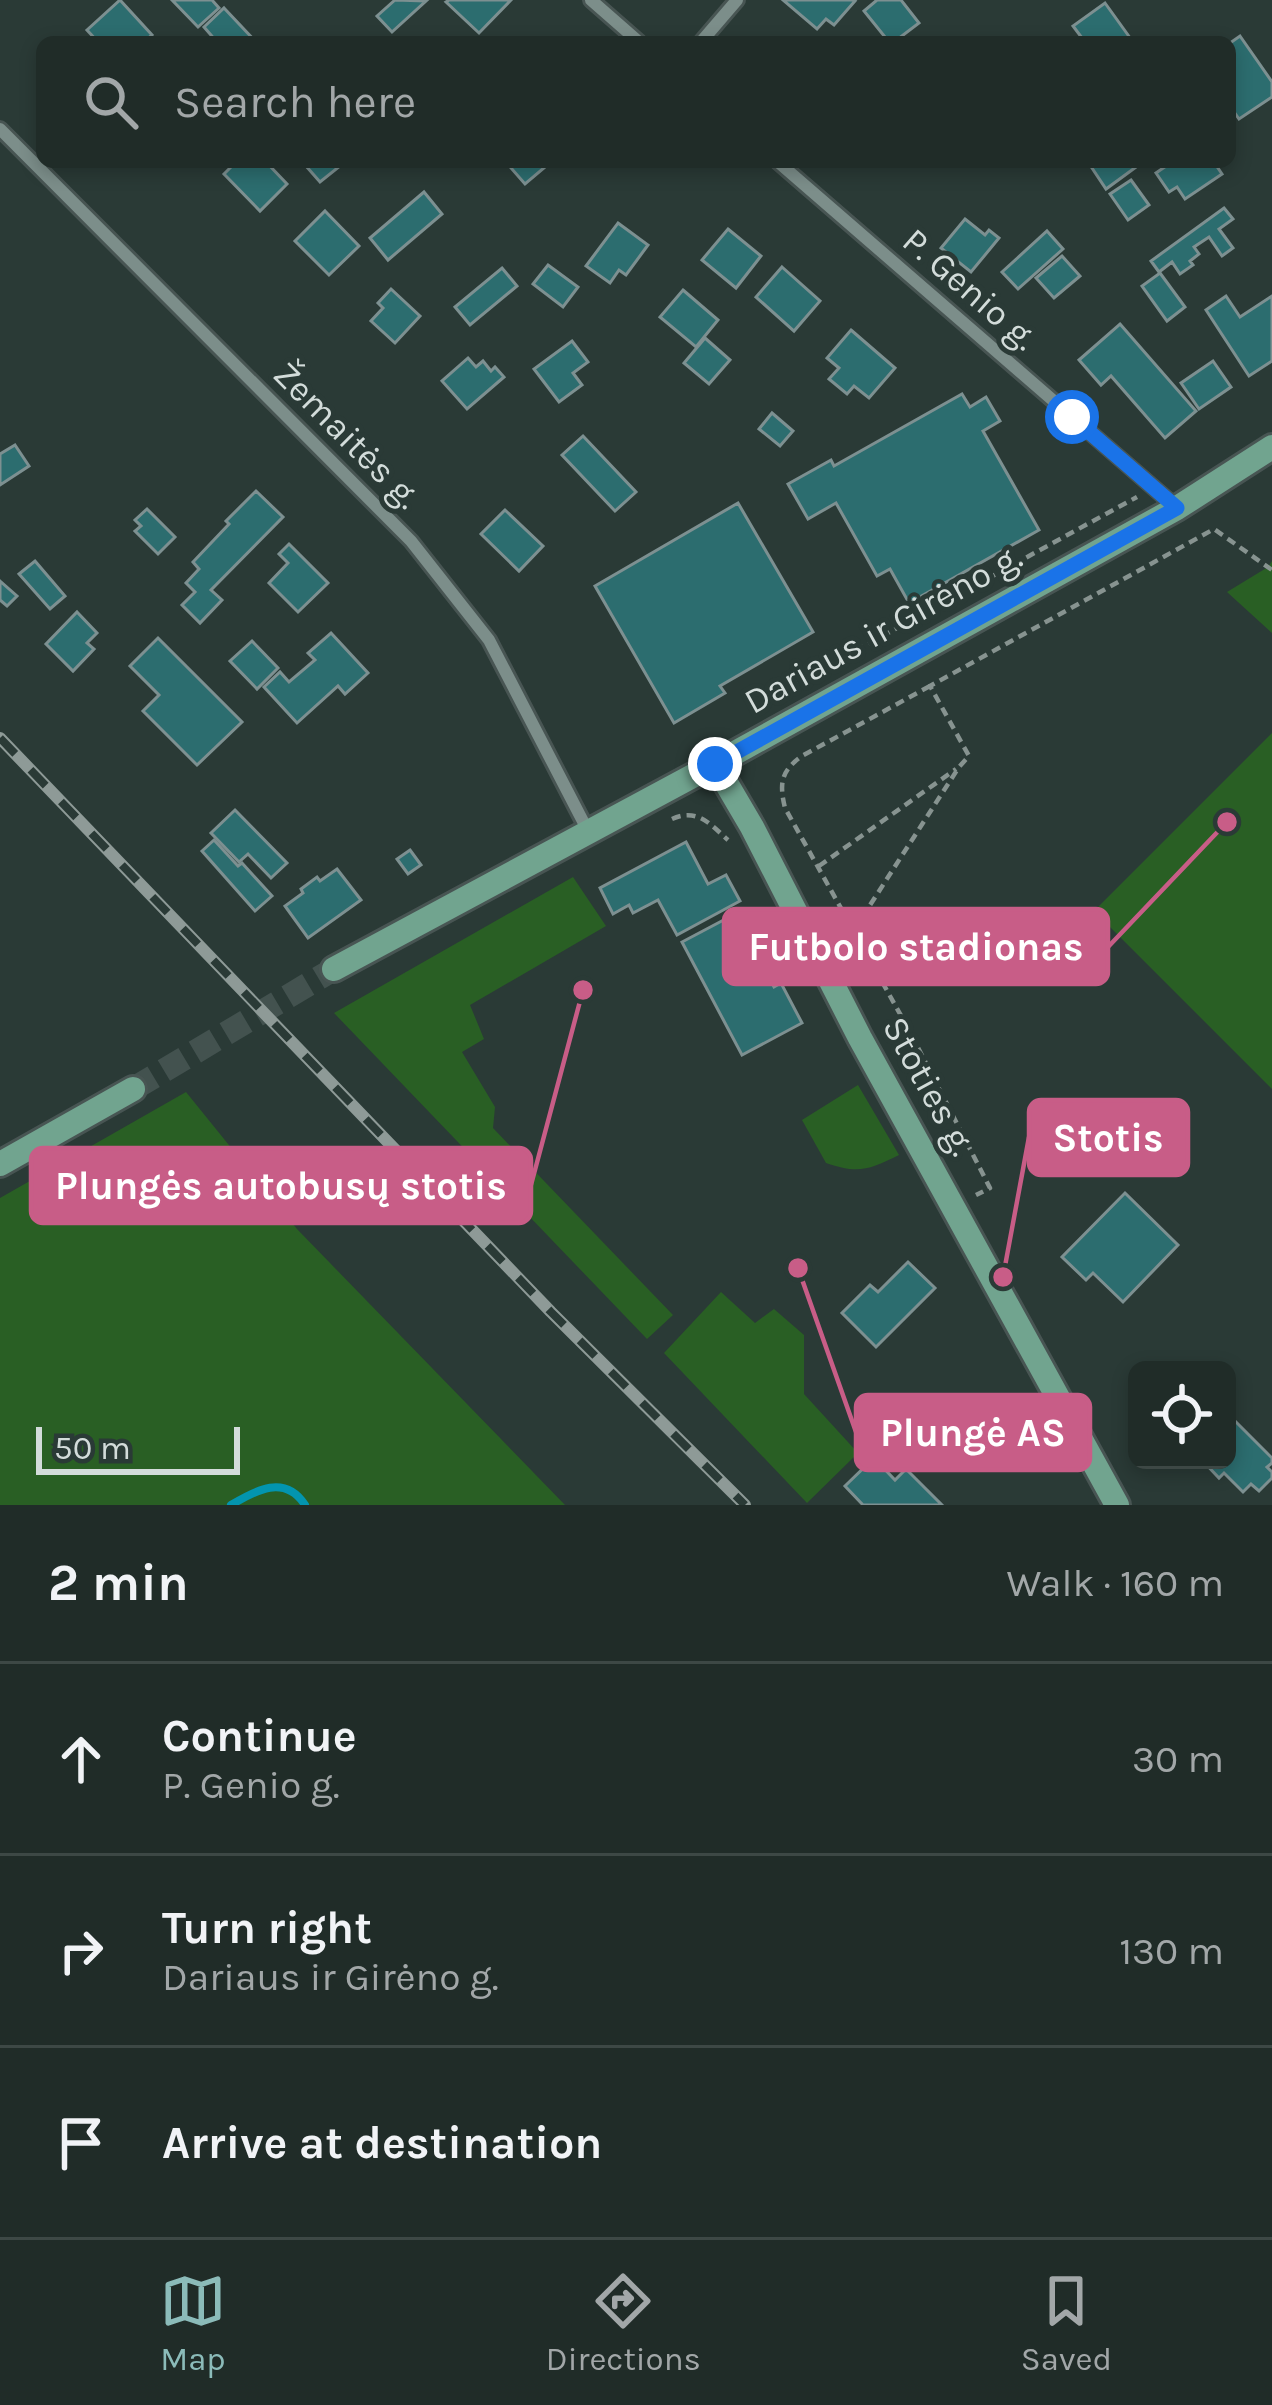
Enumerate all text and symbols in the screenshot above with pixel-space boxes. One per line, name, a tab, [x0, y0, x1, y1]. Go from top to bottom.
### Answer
search box	[36, 36, 1236, 168]
icon: search	[78, 69, 144, 135]
text: Search here	[174, 76, 416, 128]
street label: P. Genio g.	[894, 219, 1046, 359]
street label: Žemaitės g.	[265, 353, 429, 517]
route start	[1045, 390, 1099, 444]
street label: Dariaus ir Girėno g.	[737, 535, 1029, 723]
route end	[688, 737, 742, 791]
callout: Futbolo stadionas	[724, 909, 1108, 984]
text: Futbolo stadionas	[748, 924, 1084, 970]
street label: Stoties g.	[874, 1009, 984, 1163]
callout: Stotis	[1029, 1100, 1188, 1175]
text: Stotis	[1052, 1115, 1164, 1161]
callout: Plungės autobusų stotis	[31, 1148, 531, 1223]
text: Plungės autobusų stotis	[55, 1163, 507, 1209]
map controls	[1128, 1361, 1236, 1469]
button: locate	[1128, 1361, 1236, 1469]
callout: Plungė AS	[856, 1395, 1090, 1470]
text: Plungė AS	[880, 1410, 1066, 1456]
scale bar	[36, 1421, 240, 1474]
text: 50 m	[54, 1429, 131, 1467]
text: 2 min	[48, 1553, 189, 1613]
text: Walk · 160 m	[1006, 1560, 1224, 1606]
text: Continue	[162, 1710, 357, 1762]
icon: ahead	[48, 1726, 114, 1792]
text: 30 m	[1132, 1736, 1224, 1782]
text: P. Genio g.	[162, 1762, 340, 1808]
text: Turn right	[162, 1902, 372, 1954]
icon: right	[48, 1918, 114, 1984]
text: 130 m	[1119, 1928, 1224, 1974]
text: Dariaus ir Girėno g.	[162, 1954, 499, 2000]
icon: arrive	[48, 2110, 114, 2176]
text: Arrive at destination	[162, 2117, 602, 2169]
tab: Map	[160, 2268, 226, 2378]
tab: Directions	[546, 2268, 701, 2378]
tab: Saved	[1021, 2268, 1112, 2378]

